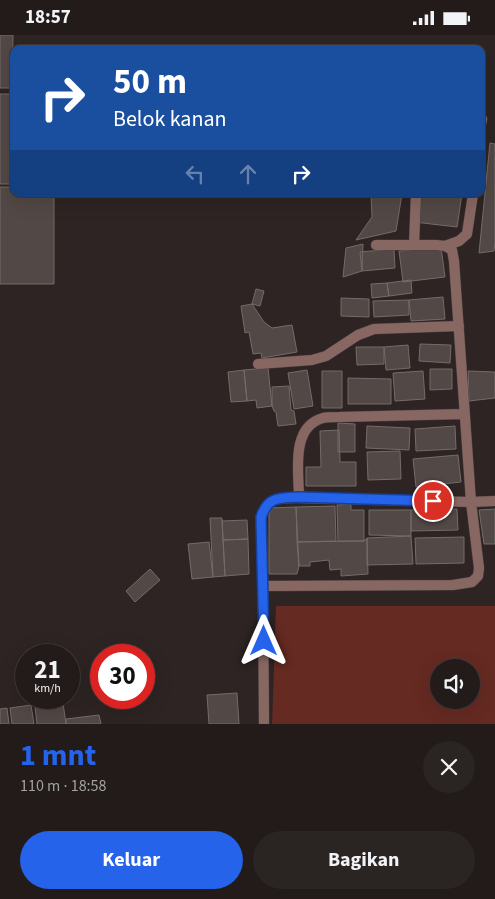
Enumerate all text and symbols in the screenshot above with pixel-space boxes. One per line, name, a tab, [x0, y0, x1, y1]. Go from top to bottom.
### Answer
text: 18:57	[25, 4, 71, 31]
text: 50 m	[113, 57, 187, 107]
icon: right	[30, 65, 95, 130]
text: Belok kanan	[113, 103, 227, 135]
icon: left	[181, 160, 209, 188]
icon: ahead	[234, 160, 262, 188]
icon: right	[287, 160, 315, 188]
pin	[412, 480, 454, 522]
icon: arrive	[419, 487, 447, 515]
position arrow	[237, 614, 289, 666]
speed limit sign: 30	[90, 644, 155, 709]
text: 21	[34, 652, 61, 688]
map controls	[430, 659, 480, 709]
button: sound	[430, 659, 480, 709]
text: km/h	[34, 680, 61, 697]
text: 1 mnt	[20, 734, 96, 777]
button: close	[423, 741, 475, 793]
text: 110 m · 18:58	[20, 775, 107, 797]
button: Keluar	[20, 831, 243, 889]
button: Bagikan	[253, 831, 475, 889]

